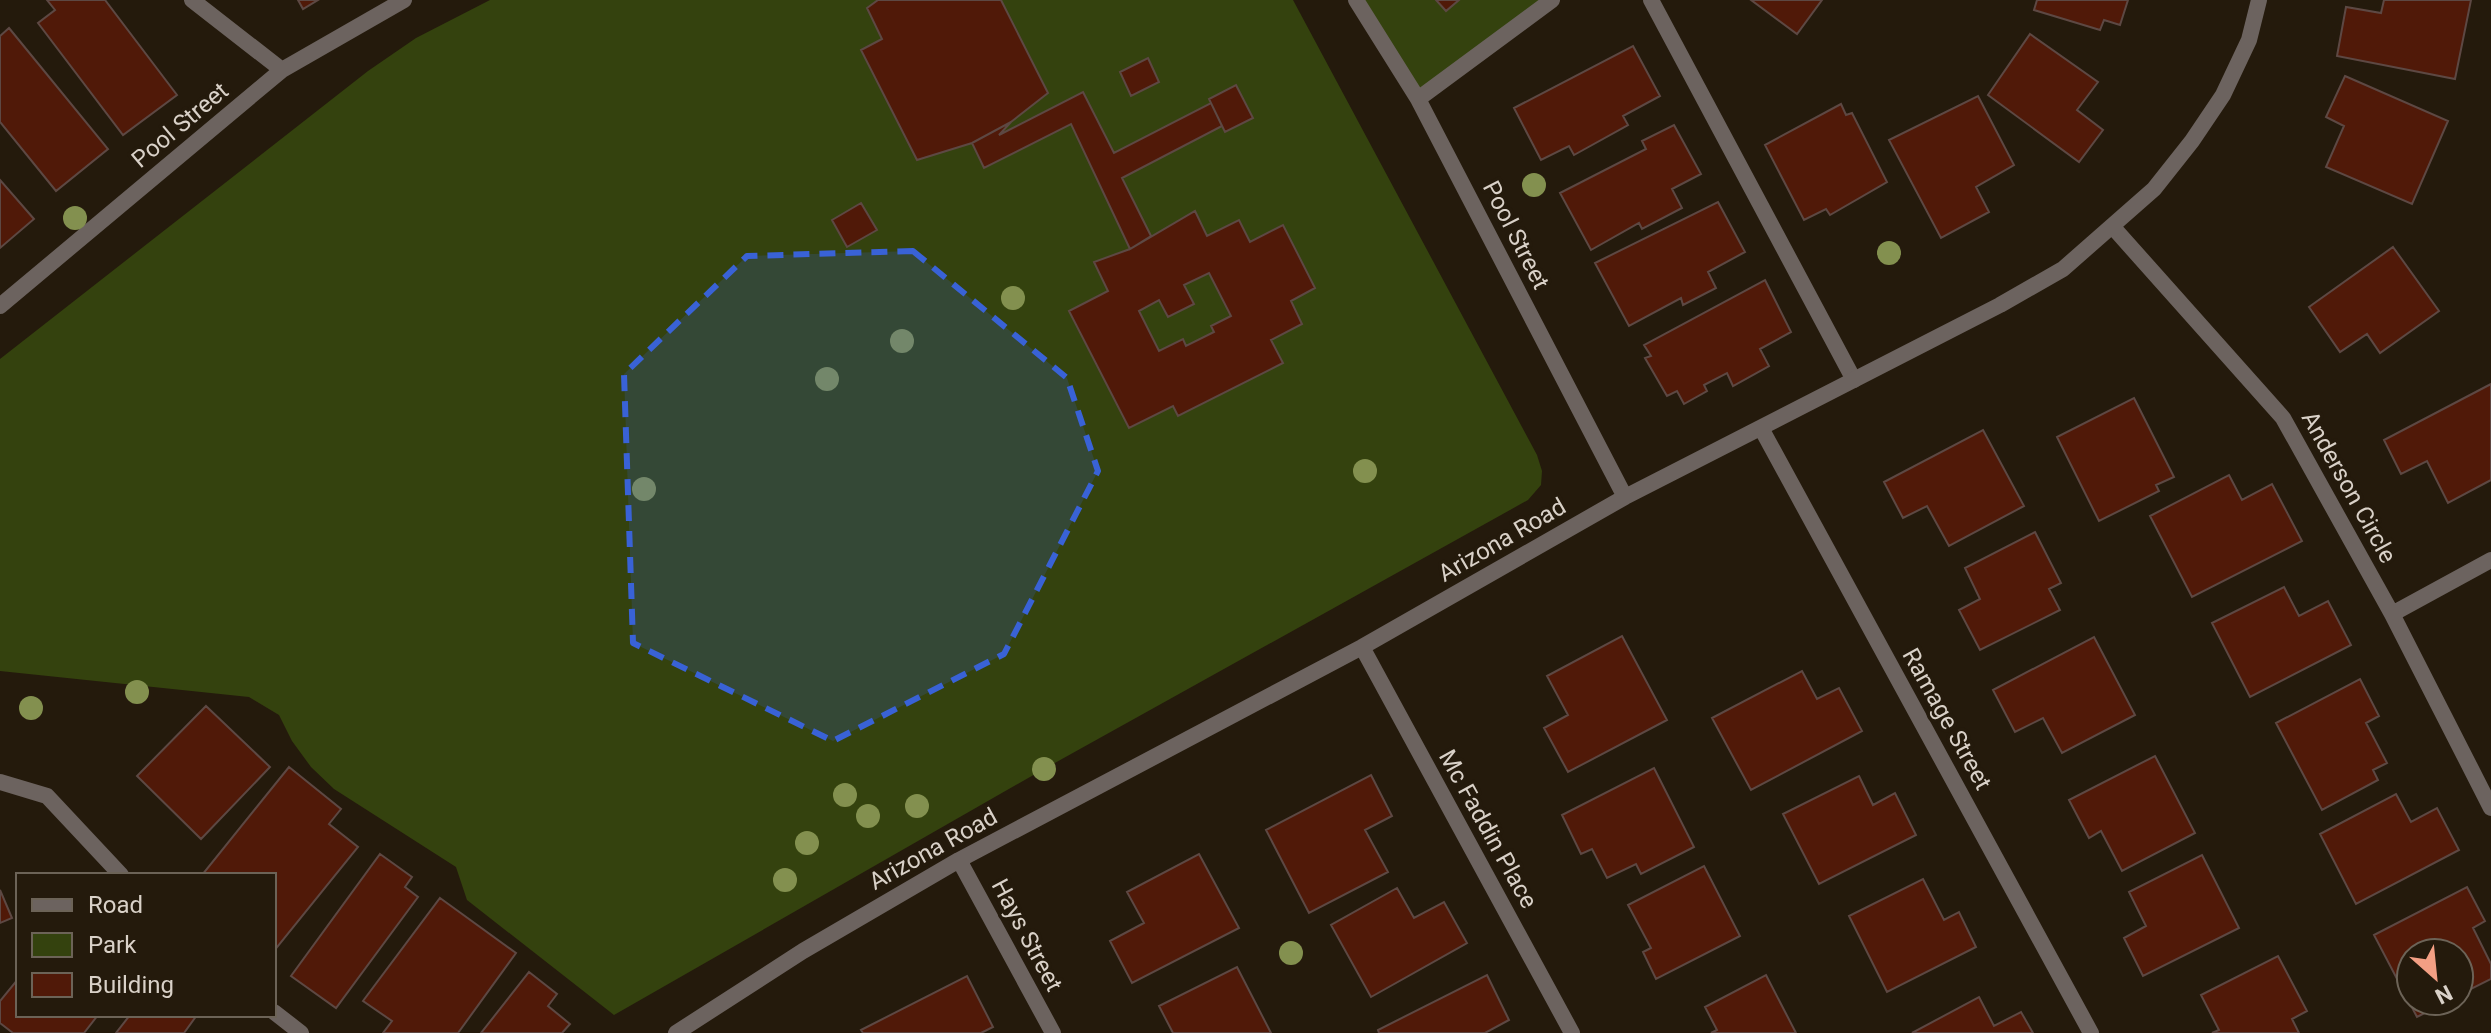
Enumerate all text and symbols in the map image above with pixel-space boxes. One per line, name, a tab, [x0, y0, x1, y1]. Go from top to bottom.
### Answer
street label: Pool Street	[126, 76, 234, 173]
street label: Pool Street	[1477, 176, 1555, 294]
street label: Anderson Circle	[2296, 406, 2402, 568]
street label: Arizona Road	[1433, 492, 1571, 588]
street label: Ramage Street	[1897, 643, 1997, 795]
street label: Mc Faddin Place	[1433, 745, 1543, 913]
street label: Arizona Road	[864, 802, 1002, 896]
legend	[16, 873, 276, 1017]
street label: Hays Street	[986, 874, 1068, 996]
text: Road	[88, 891, 143, 919]
text: Park	[88, 931, 137, 959]
north arrow	[2395, 937, 2475, 1017]
text: Building	[88, 971, 174, 999]
text: N	[2431, 980, 2456, 1009]

